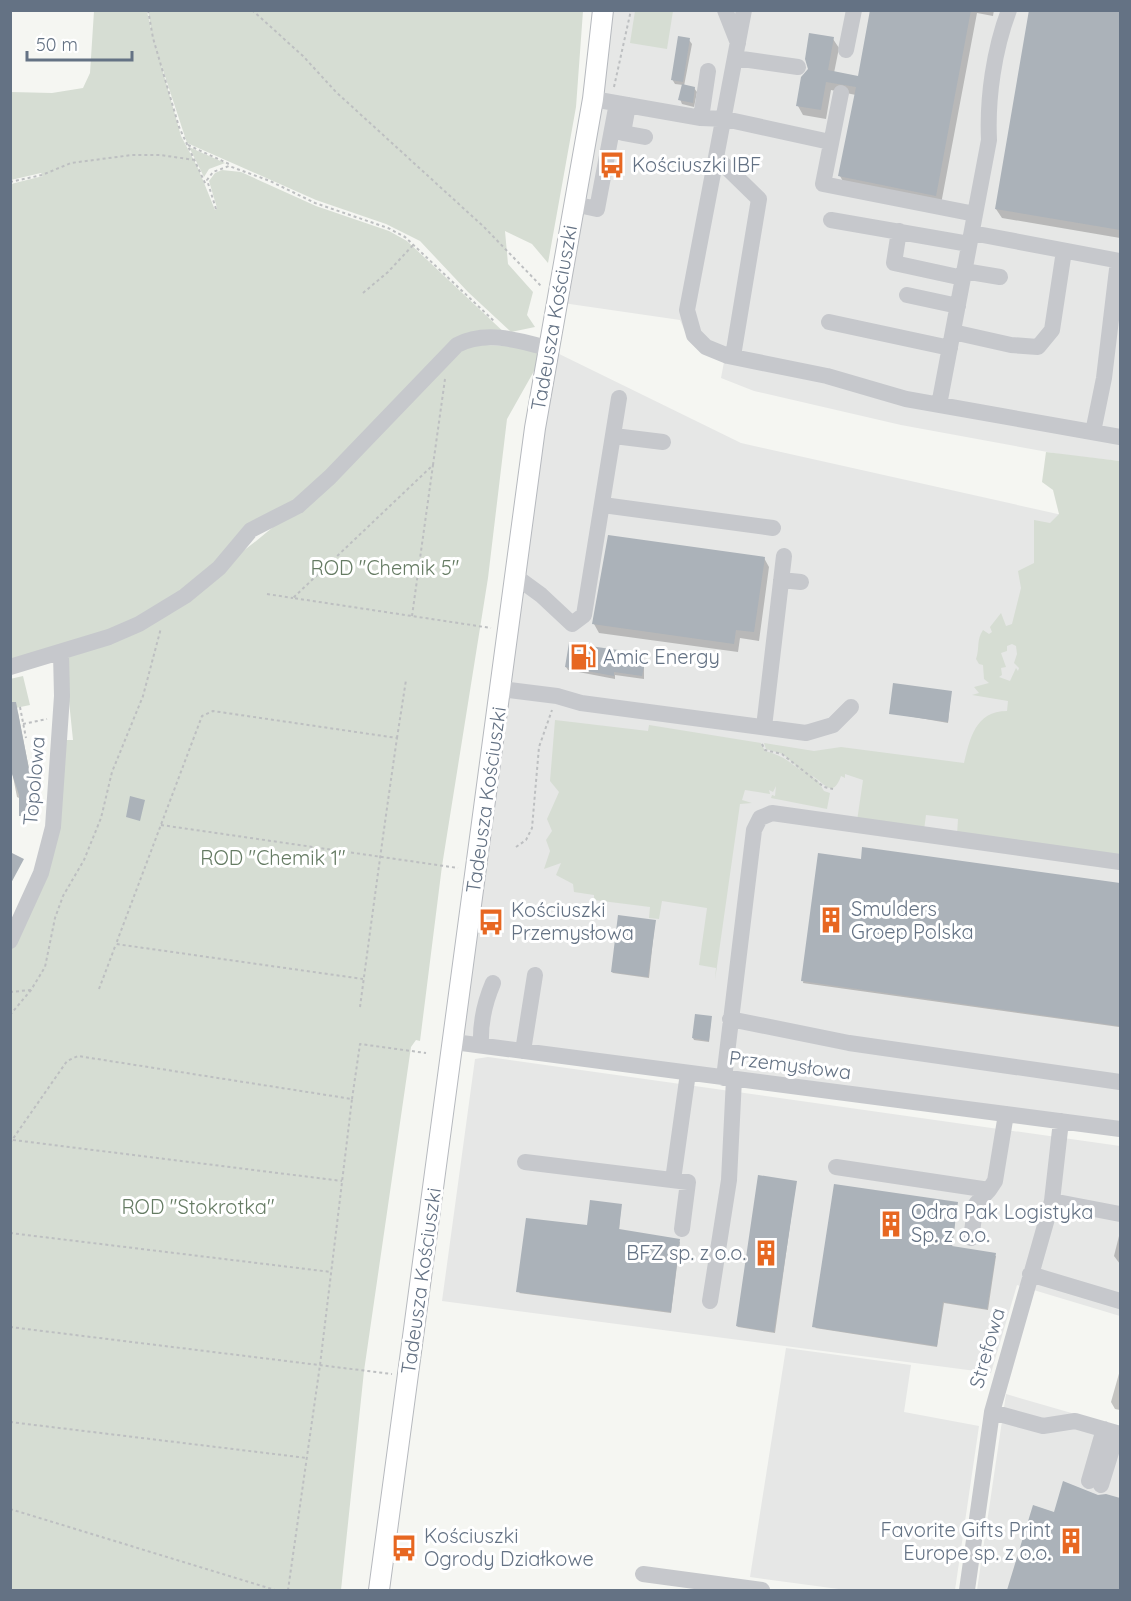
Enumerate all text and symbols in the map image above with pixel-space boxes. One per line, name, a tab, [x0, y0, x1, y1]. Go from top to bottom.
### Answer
scale bar	[27, 24, 132, 62]
text: 50 m	[36, 33, 78, 56]
bus stop icon: Kościuszki IBF	[597, 150, 627, 180]
place label: Kościuszki IBF	[632, 152, 761, 177]
street label: Tadeusza Kościuszki	[525, 223, 582, 413]
park label: ROD "Chemik 5"	[311, 555, 459, 580]
fuel station icon: Amic Energy	[568, 642, 598, 672]
place label: Amic Energy	[603, 644, 720, 669]
street label: Tadeusza Kościuszki	[460, 705, 511, 895]
street label: Topolowa	[17, 735, 50, 827]
park label: ROD "Chemik 1"	[200, 845, 346, 870]
place label: Smulders Groep Polska	[851, 896, 974, 944]
place label: Kościuszki Przemysłowa	[511, 897, 634, 945]
building icon: Smulders Groep Polska	[816, 905, 846, 935]
bus stop icon: Kościuszki Przemysłowa	[476, 907, 506, 937]
street label: Przemysłowa	[728, 1045, 853, 1084]
street label: Tadeusza Kościuszki	[395, 1186, 446, 1376]
park label: ROD "Stokrotka"	[121, 1194, 275, 1219]
place label: Odra Pak Logistyka Sp. z o.o.	[911, 1199, 1093, 1247]
building icon: Odra Pak Logistyka Sp. z o.o.	[876, 1209, 906, 1239]
building icon: BFZ sp. z o.o.	[751, 1238, 781, 1268]
place label: BFZ sp. z o.o.	[626, 1240, 746, 1265]
street label: Strefowa	[963, 1305, 1010, 1391]
place label: Favorite Gifts Print Europe sp. z o.o.	[881, 1517, 1051, 1565]
place label: Kościuszki Ogrody Działkowe	[424, 1523, 594, 1571]
building icon: Favorite Gifts Print Europe sp. z o.o.	[1056, 1526, 1086, 1556]
bus stop icon: Kościuszki Ogrody Działkowe	[389, 1533, 419, 1563]

